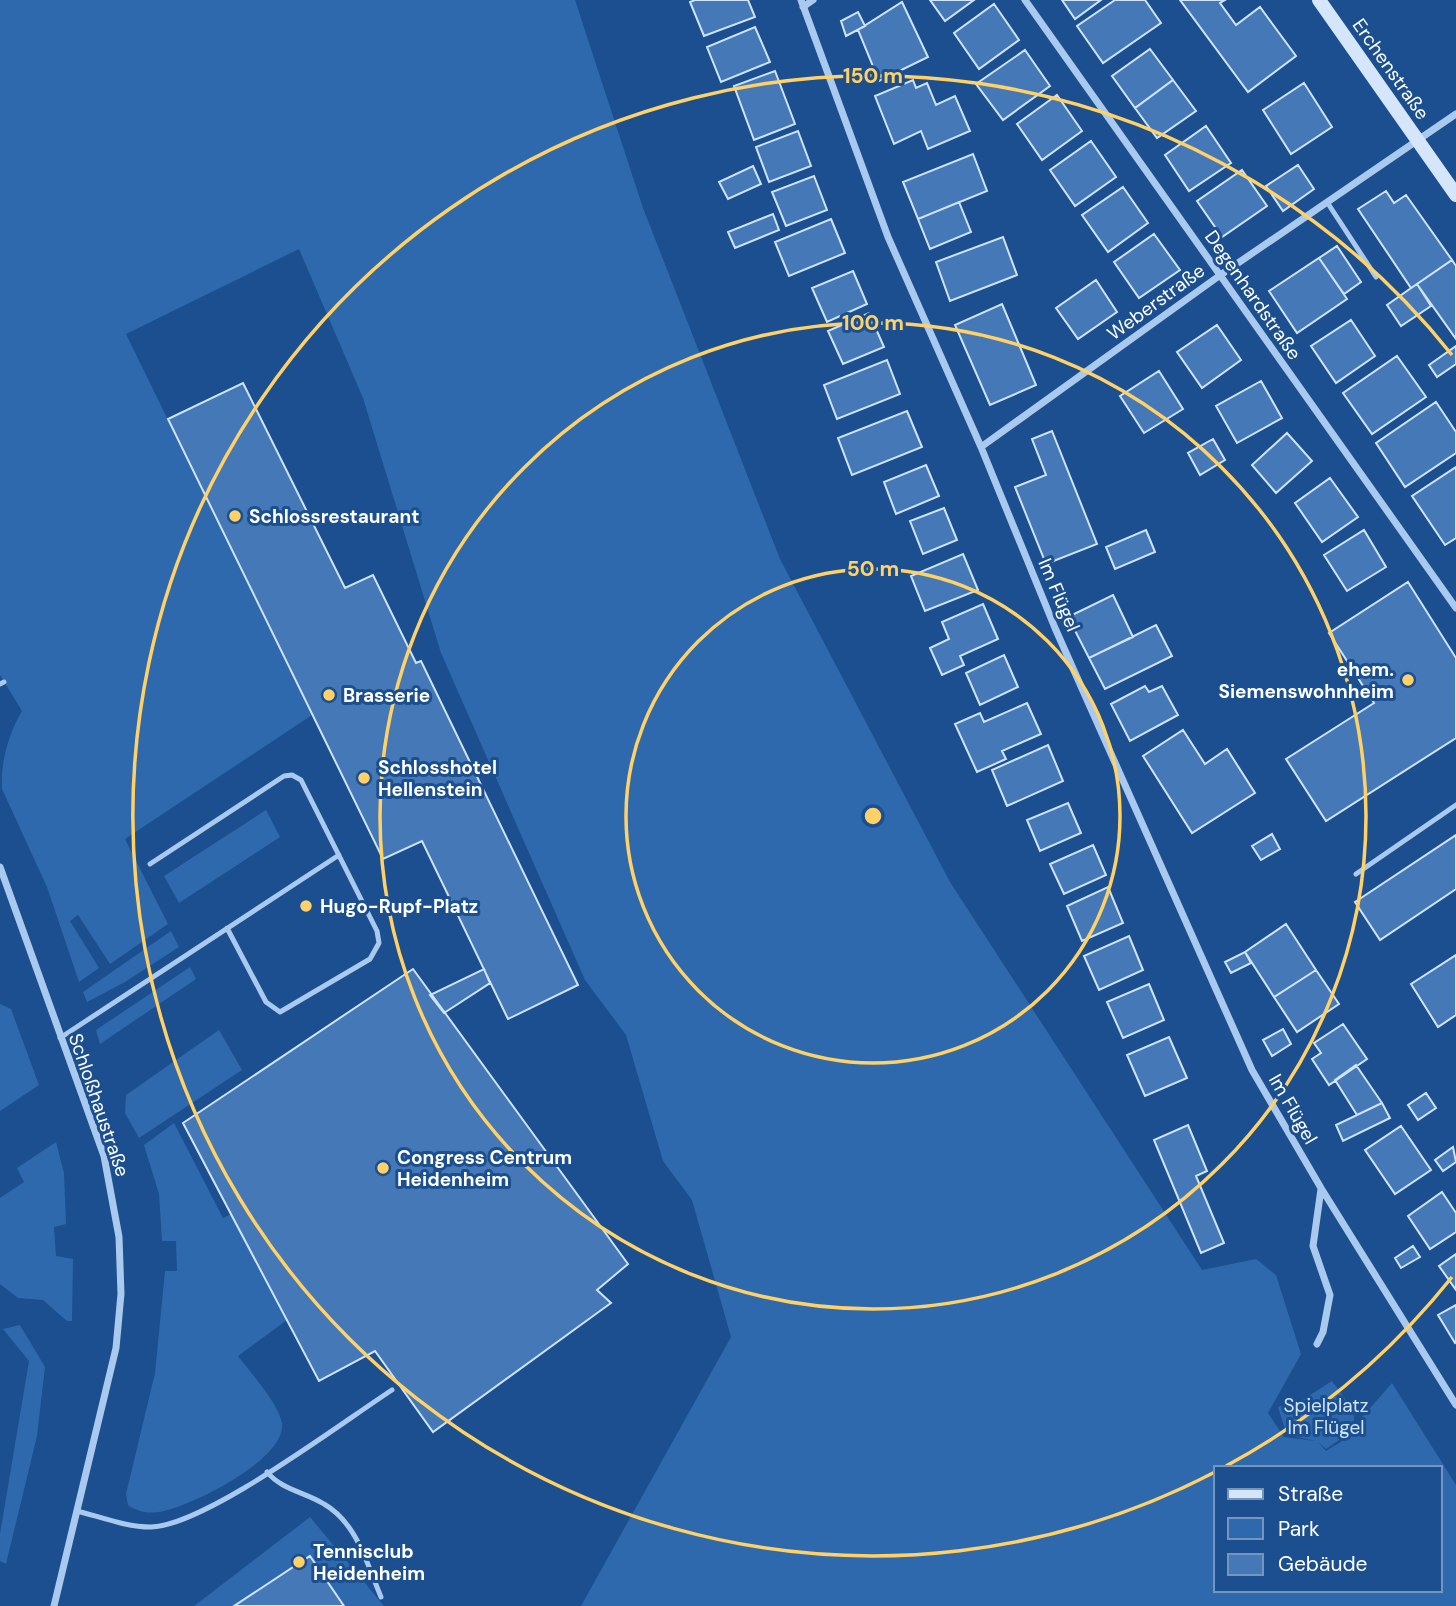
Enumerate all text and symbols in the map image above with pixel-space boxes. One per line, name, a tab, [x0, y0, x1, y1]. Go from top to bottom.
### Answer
street label: Erchenstraße	[1347, 14, 1435, 124]
text: 150 m	[843, 62, 903, 90]
street label: Degenhardstraße	[1199, 225, 1307, 365]
street label: Weberstraße	[1102, 258, 1210, 346]
text: 100 m	[842, 309, 904, 337]
place label: Schlossrestaurant	[249, 504, 419, 529]
marker: Schlossrestaurant	[227, 508, 243, 524]
text: 50 m	[847, 555, 899, 583]
street label: Im Flügel	[1032, 555, 1086, 635]
place label: ehem. Siemenswohnheim	[1218, 657, 1394, 704]
marker: ehem. Siemenswohnheim	[1400, 672, 1416, 688]
place label: Brasserie	[343, 683, 430, 708]
marker: Brasserie	[321, 687, 337, 703]
place label: Schlosshotel Hellenstein	[378, 755, 497, 802]
marker: Schlosshotel Hellenstein	[356, 770, 372, 786]
centre of rings	[861, 804, 885, 828]
place label: Hugo-Rupf-Platz	[320, 894, 478, 919]
marker: Hugo-Rupf-Platz	[298, 898, 314, 914]
street label: Schloßhaustraße	[63, 1030, 135, 1180]
street label: Im Flügel	[1263, 1069, 1323, 1149]
place label: Congress Centrum Heidenheim	[397, 1145, 572, 1192]
marker: Congress Centrum Heidenheim	[375, 1160, 391, 1176]
park label: Spielplatz Im Flügel	[1284, 1393, 1368, 1440]
legend	[1214, 1466, 1442, 1592]
text: Straße	[1278, 1480, 1343, 1508]
text: Park	[1278, 1515, 1320, 1543]
place label: Tennisclub Heidenheim	[313, 1539, 425, 1586]
text: Gebäude	[1278, 1550, 1368, 1578]
marker: Tennisclub Heidenheim	[291, 1554, 307, 1570]

